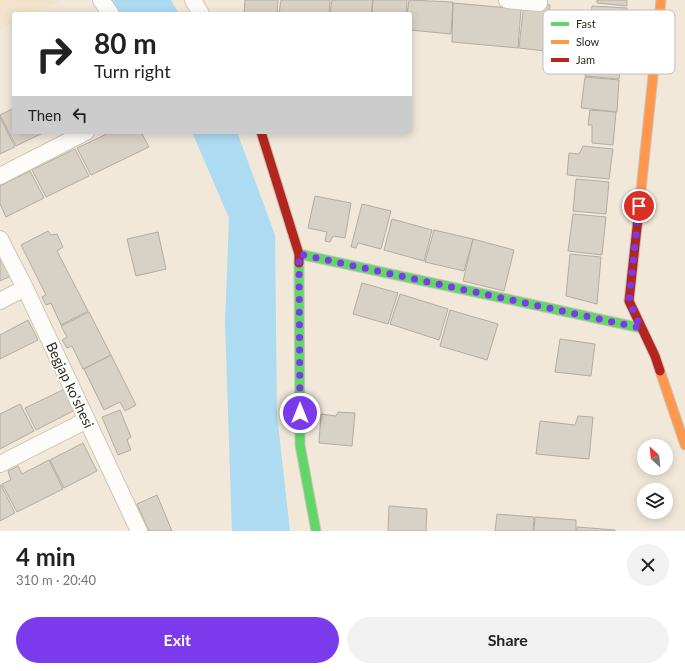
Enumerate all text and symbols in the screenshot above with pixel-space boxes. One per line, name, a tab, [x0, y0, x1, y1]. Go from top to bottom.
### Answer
legend	[543, 10, 675, 74]
text: Fast	[576, 17, 596, 30]
text: 80 m	[94, 26, 157, 60]
icon: right	[28, 28, 80, 80]
text: Slow	[576, 35, 600, 48]
text: Jam	[576, 53, 595, 66]
text: Turn right	[94, 60, 171, 82]
icon: left	[69, 104, 91, 126]
text: Then	[28, 106, 61, 124]
pin	[622, 189, 656, 223]
icon: arrive	[628, 195, 650, 217]
street label: Begjap ko'shesi	[43, 339, 98, 431]
position arrow	[279, 392, 321, 434]
north arrow	[637, 439, 673, 475]
map controls	[637, 439, 673, 519]
button: layers	[637, 483, 673, 519]
text: 4 min	[16, 542, 76, 571]
button: close	[627, 544, 669, 586]
text: 310 m · 20:40	[16, 572, 96, 588]
button: Exit	[16, 617, 339, 663]
button: Share	[347, 617, 669, 663]

